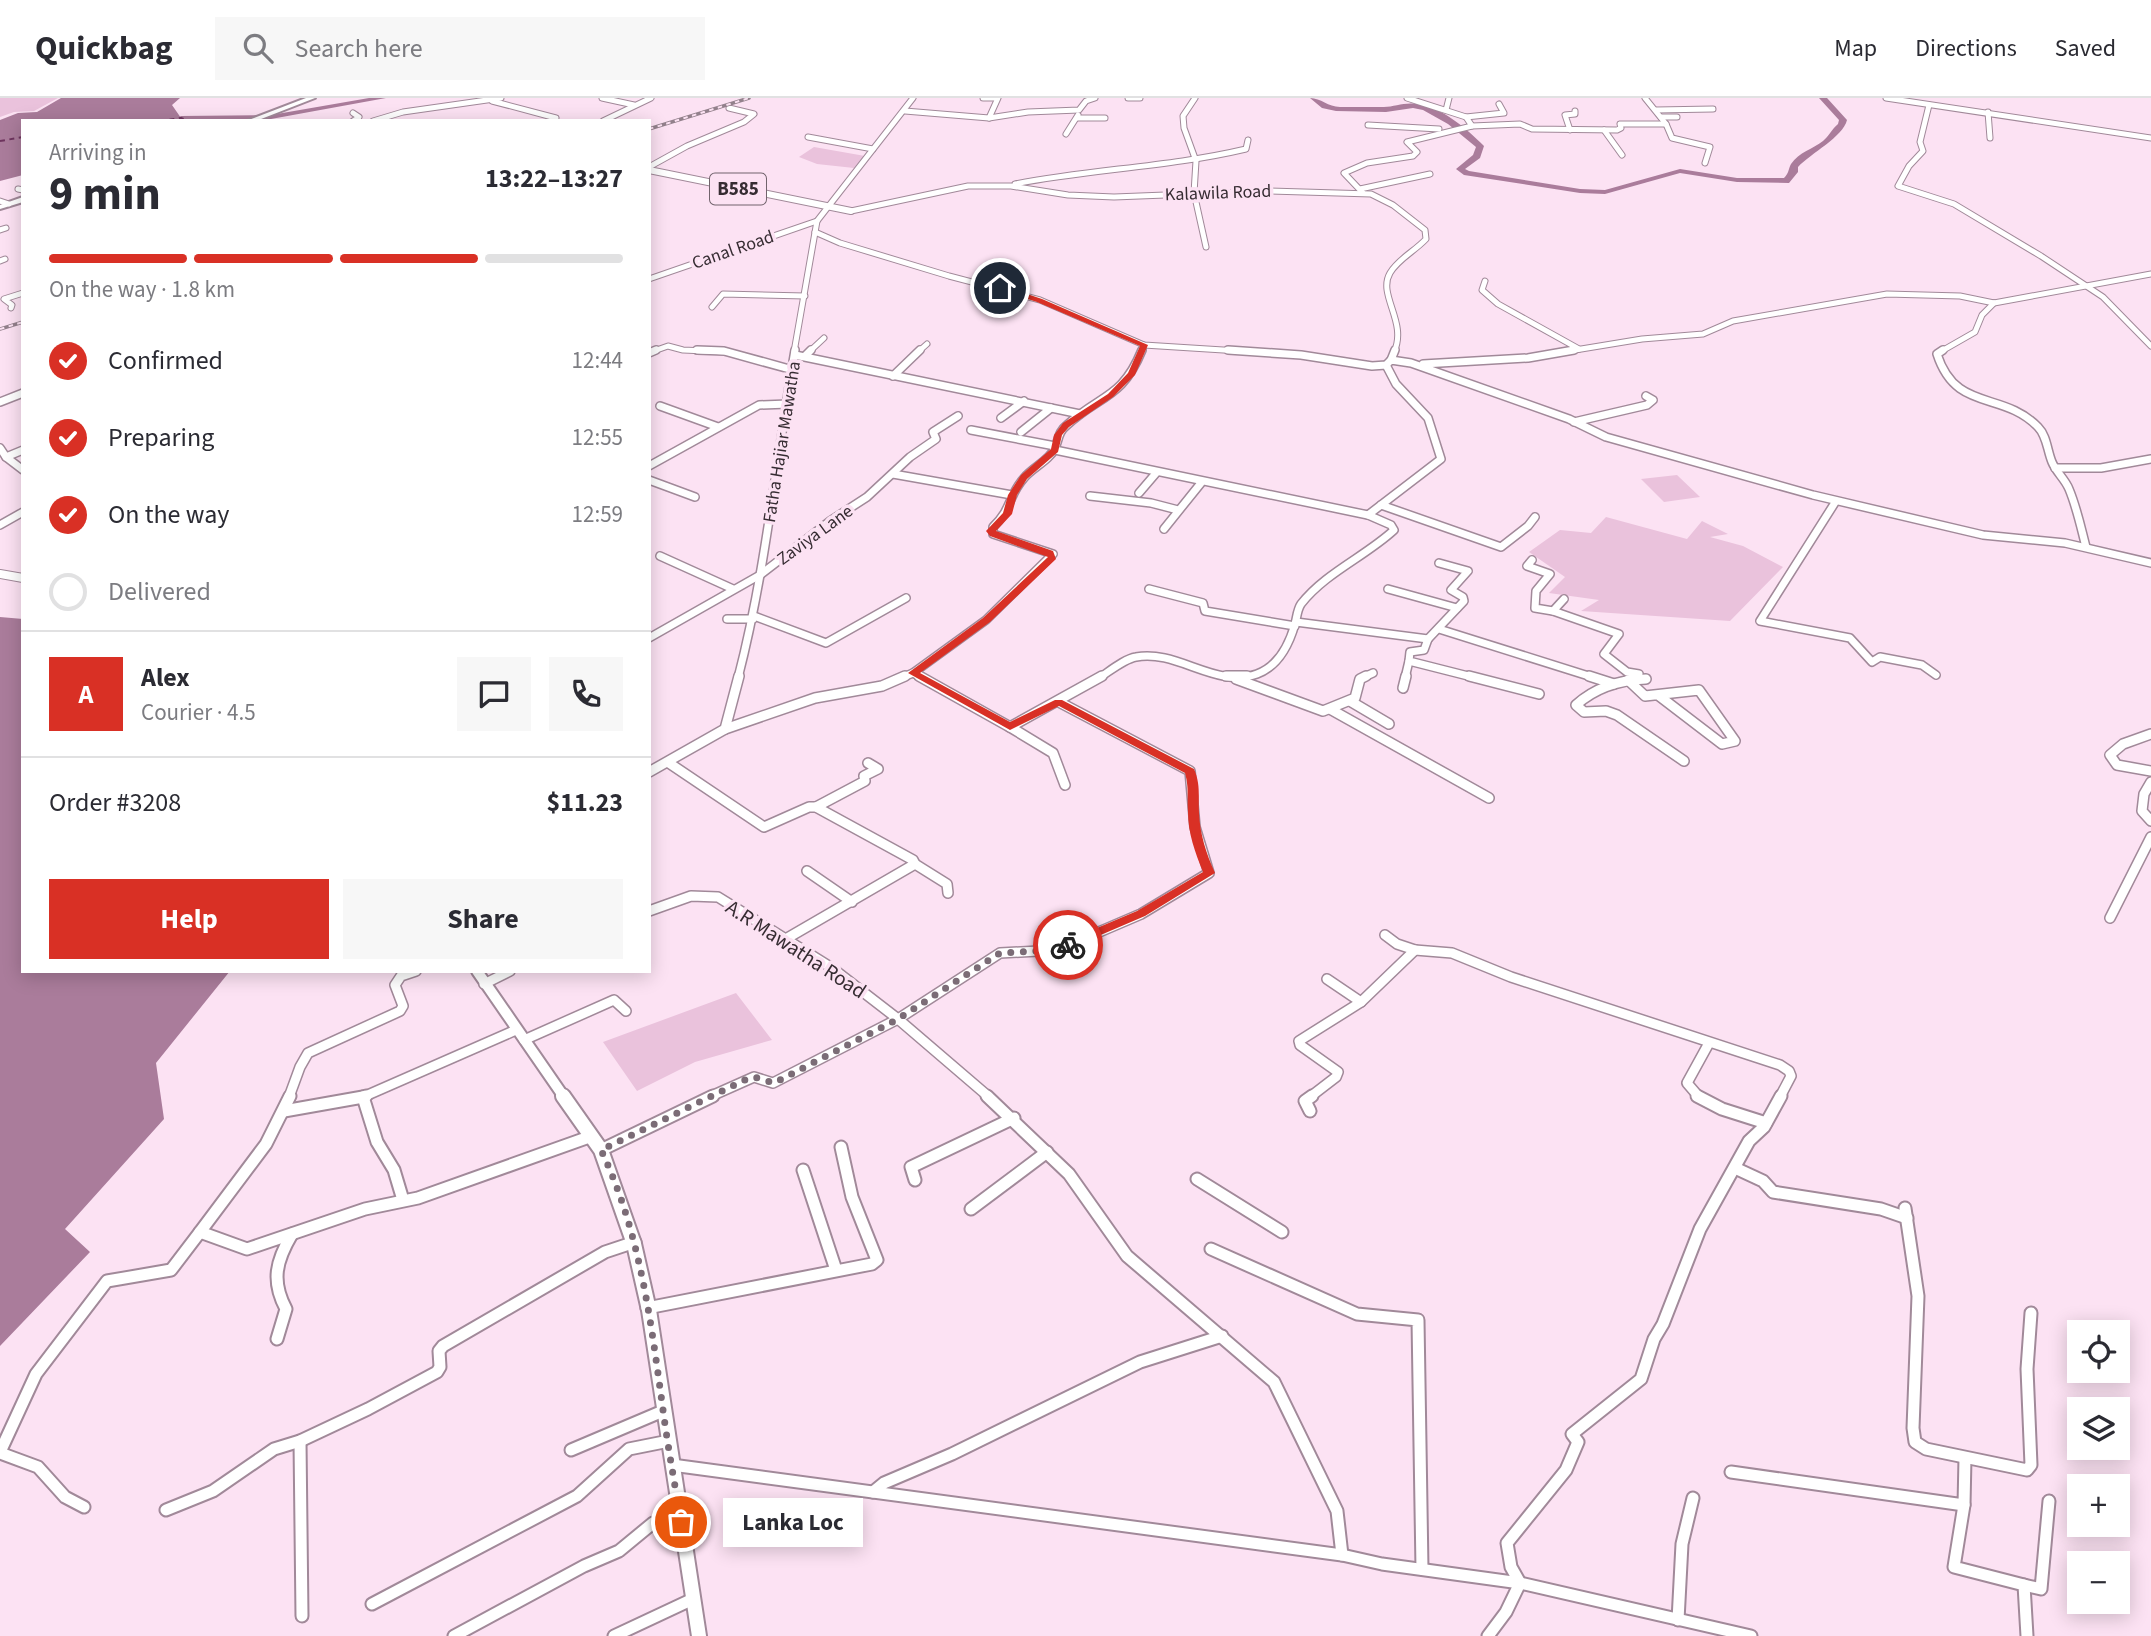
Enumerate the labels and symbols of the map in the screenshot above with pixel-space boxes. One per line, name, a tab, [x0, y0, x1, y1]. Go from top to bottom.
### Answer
road number: B585	[710, 174, 766, 204]
street label: Kalawila Road	[1164, 179, 1272, 207]
street label: Canal Road	[689, 224, 777, 276]
pin	[970, 258, 1030, 318]
street label: Fatha Hajiar Mawatha	[757, 360, 807, 524]
street label: Zaviya Lane	[772, 499, 858, 571]
street label: A.R Mawatha Road	[720, 892, 872, 1006]
courier	[1033, 910, 1103, 980]
pin	[651, 1492, 711, 1552]
callout: Lanka Loc	[723, 1498, 863, 1546]

